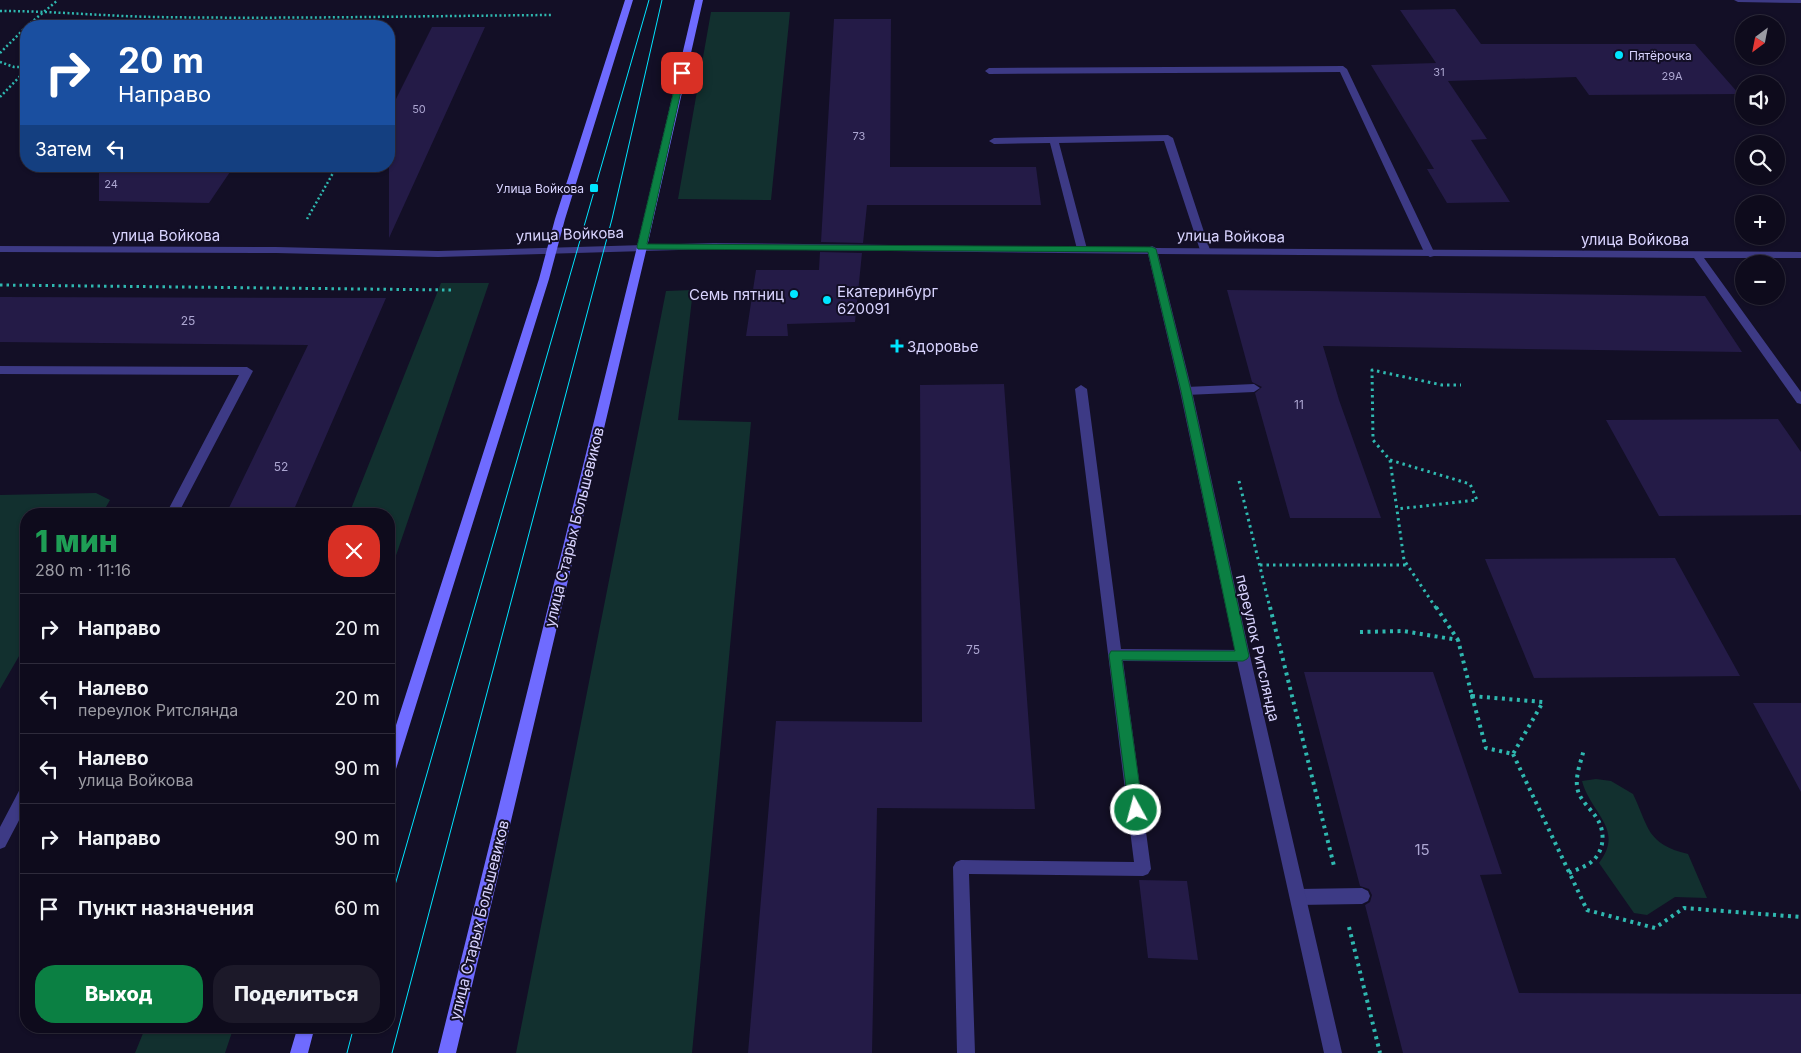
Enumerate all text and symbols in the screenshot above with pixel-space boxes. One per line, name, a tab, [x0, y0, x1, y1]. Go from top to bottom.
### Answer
north arrow	[1735, 15, 1785, 65]
map controls	[1735, 15, 1785, 305]
text: 20 m	[118, 39, 204, 81]
icon: right	[35, 40, 100, 105]
place label: Пятёрочка	[1629, 48, 1692, 63]
marker: Пятёрочка	[1613, 49, 1625, 61]
pin	[661, 52, 703, 94]
icon: arrive	[668, 59, 696, 87]
house number: 31	[1433, 65, 1445, 79]
house number: 29А	[1661, 69, 1683, 83]
button: sound	[1735, 75, 1785, 125]
text: Направо	[118, 81, 211, 107]
house number: 50	[412, 102, 426, 116]
house number: 73	[853, 129, 866, 143]
icon: left	[102, 135, 130, 163]
button: search	[1735, 135, 1785, 185]
text: Затем	[35, 138, 92, 161]
house number: 24	[104, 177, 118, 191]
place label: Улица Войкова	[496, 181, 584, 196]
marker: Улица Войкова	[588, 182, 600, 194]
button: +	[1735, 195, 1785, 245]
street label: улица Войкова	[516, 223, 624, 245]
street label: улица Войкова	[112, 226, 220, 245]
street label: улица Войкова	[1177, 226, 1285, 246]
street label: улица Войкова	[1581, 230, 1689, 249]
button: −	[1735, 255, 1785, 305]
place label: Екатеринбург 620091	[837, 282, 938, 318]
place label: Семь пятниц	[689, 285, 784, 304]
marker: Семь пятниц	[788, 288, 800, 300]
marker: Екатеринбург 620091	[821, 294, 833, 306]
house number: 25	[181, 313, 195, 328]
place label: Здоровье	[907, 337, 978, 356]
marker: Здоровье	[891, 340, 903, 352]
house number: 11	[1294, 397, 1304, 412]
street label: улица Старых Большевиков	[540, 425, 608, 629]
house number: 52	[274, 459, 288, 474]
text: 1 мин	[35, 523, 118, 559]
button: close	[328, 525, 380, 577]
text: 280 m · 11:16	[35, 560, 131, 580]
street label: переулок Ритслянда	[1232, 573, 1284, 723]
icon: right	[35, 615, 63, 643]
text: Направо	[78, 617, 161, 640]
text: 20 m	[334, 617, 380, 640]
house number: 75	[966, 642, 980, 657]
text: Налево	[78, 677, 149, 700]
icon: left	[35, 685, 63, 713]
text: 20 m	[334, 687, 380, 710]
text: переулок Ритслянда	[78, 700, 238, 720]
text: Налево	[78, 747, 149, 770]
icon: left	[35, 755, 63, 783]
text: 90 m	[334, 757, 380, 780]
text: улица Войкова	[78, 770, 193, 790]
position arrow	[1109, 783, 1161, 835]
street label: улица Старых Большевиков	[445, 818, 513, 1022]
icon: right	[35, 825, 63, 853]
text: Направо	[78, 827, 161, 850]
text: 90 m	[334, 827, 380, 850]
house number: 15	[1414, 840, 1430, 859]
icon: arrive	[35, 895, 63, 923]
text: Пункт назначения	[78, 897, 254, 920]
text: 60 m	[334, 897, 380, 920]
button: Выход	[35, 965, 203, 1023]
button: Поделиться	[213, 965, 380, 1023]

